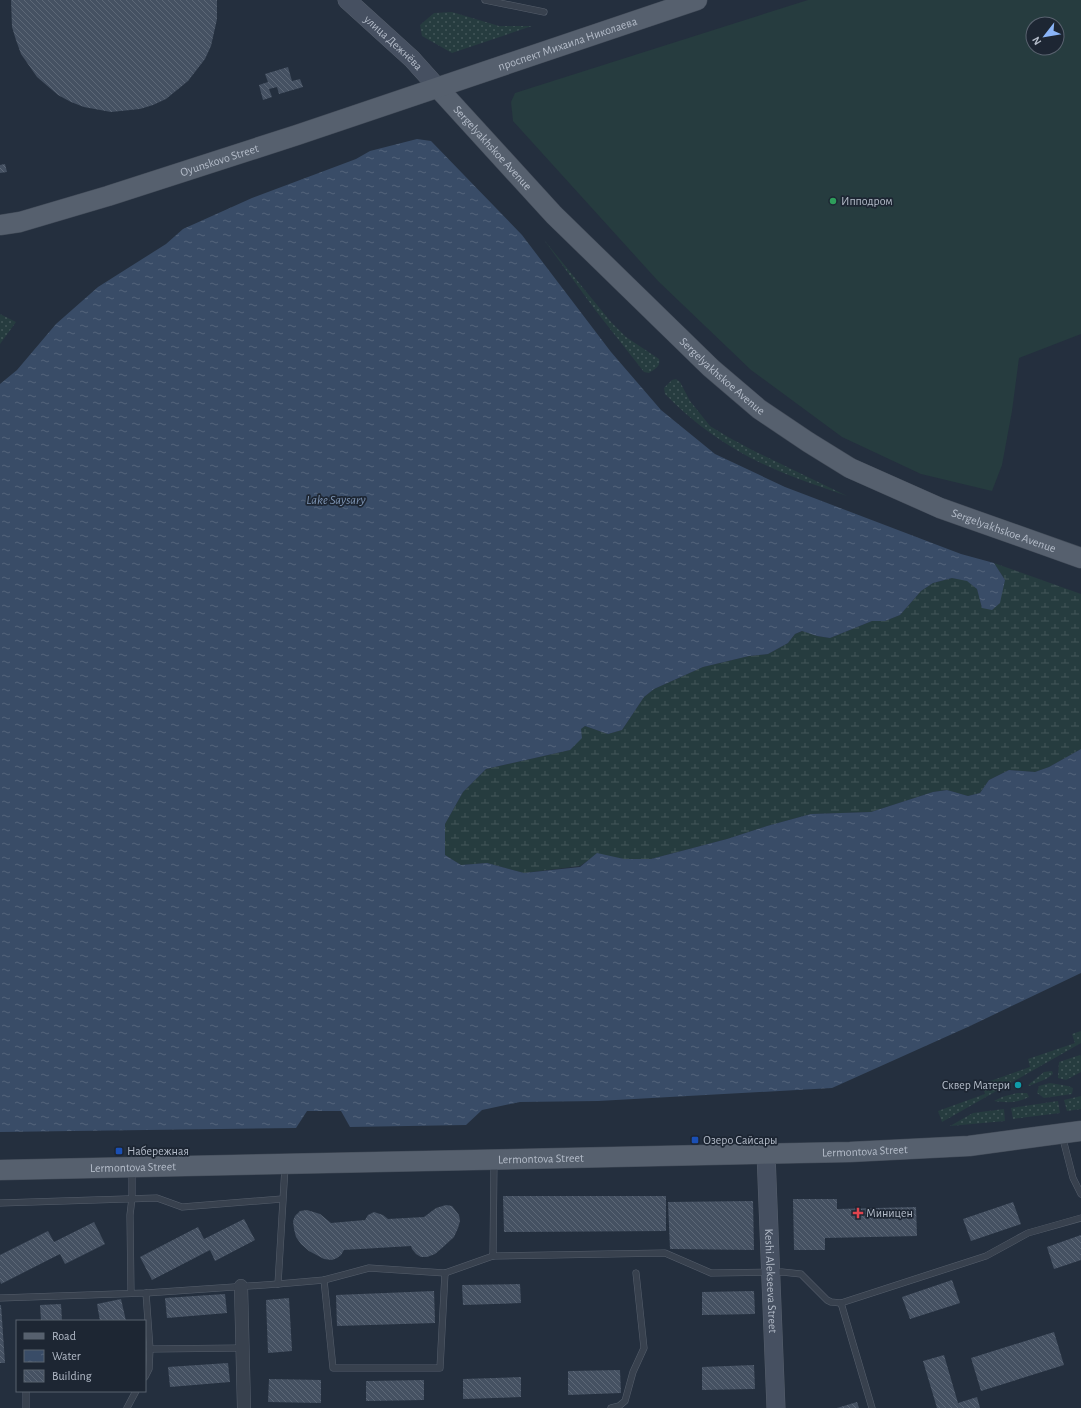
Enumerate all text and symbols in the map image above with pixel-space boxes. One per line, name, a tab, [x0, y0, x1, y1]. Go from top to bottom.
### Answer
street label: улица Дежнёва	[361, 12, 425, 73]
street label: проспект Михаила Николаева	[496, 15, 639, 73]
north arrow	[1025, 16, 1065, 56]
text: N	[1030, 35, 1044, 47]
street label: Sergelyakhskoe Avenue	[451, 103, 534, 192]
street label: Oyunskovo Street	[179, 142, 260, 178]
place label: Ипподром	[841, 195, 893, 207]
marker: Ипподром	[828, 196, 838, 206]
street label: Sergelyakhskoe Avenue	[677, 335, 767, 417]
water label: Lake Saysary	[306, 494, 366, 507]
street label: Sergelyakhskoe Avenue	[950, 507, 1057, 555]
place label: Сквер Матери	[942, 1079, 1010, 1091]
marker: Сквер Матери	[1013, 1080, 1023, 1090]
place label: Озеро Сайсары	[703, 1134, 777, 1146]
marker: Озеро Сайсары	[690, 1135, 700, 1145]
street label: Lermontova Street	[822, 1143, 908, 1159]
place label: Набережная	[127, 1145, 189, 1157]
marker: Набережная	[114, 1146, 124, 1156]
street label: Lermontova Street	[498, 1152, 584, 1165]
street label: Lermontova Street	[90, 1160, 176, 1174]
place label: Миницен	[866, 1207, 913, 1219]
marker: Миницен	[853, 1208, 863, 1218]
street label: Keshi Alekseeva Street	[763, 1228, 779, 1334]
legend	[16, 1320, 146, 1392]
text: Road	[52, 1330, 76, 1342]
text: Water	[52, 1350, 81, 1362]
text: Building	[52, 1370, 92, 1382]

